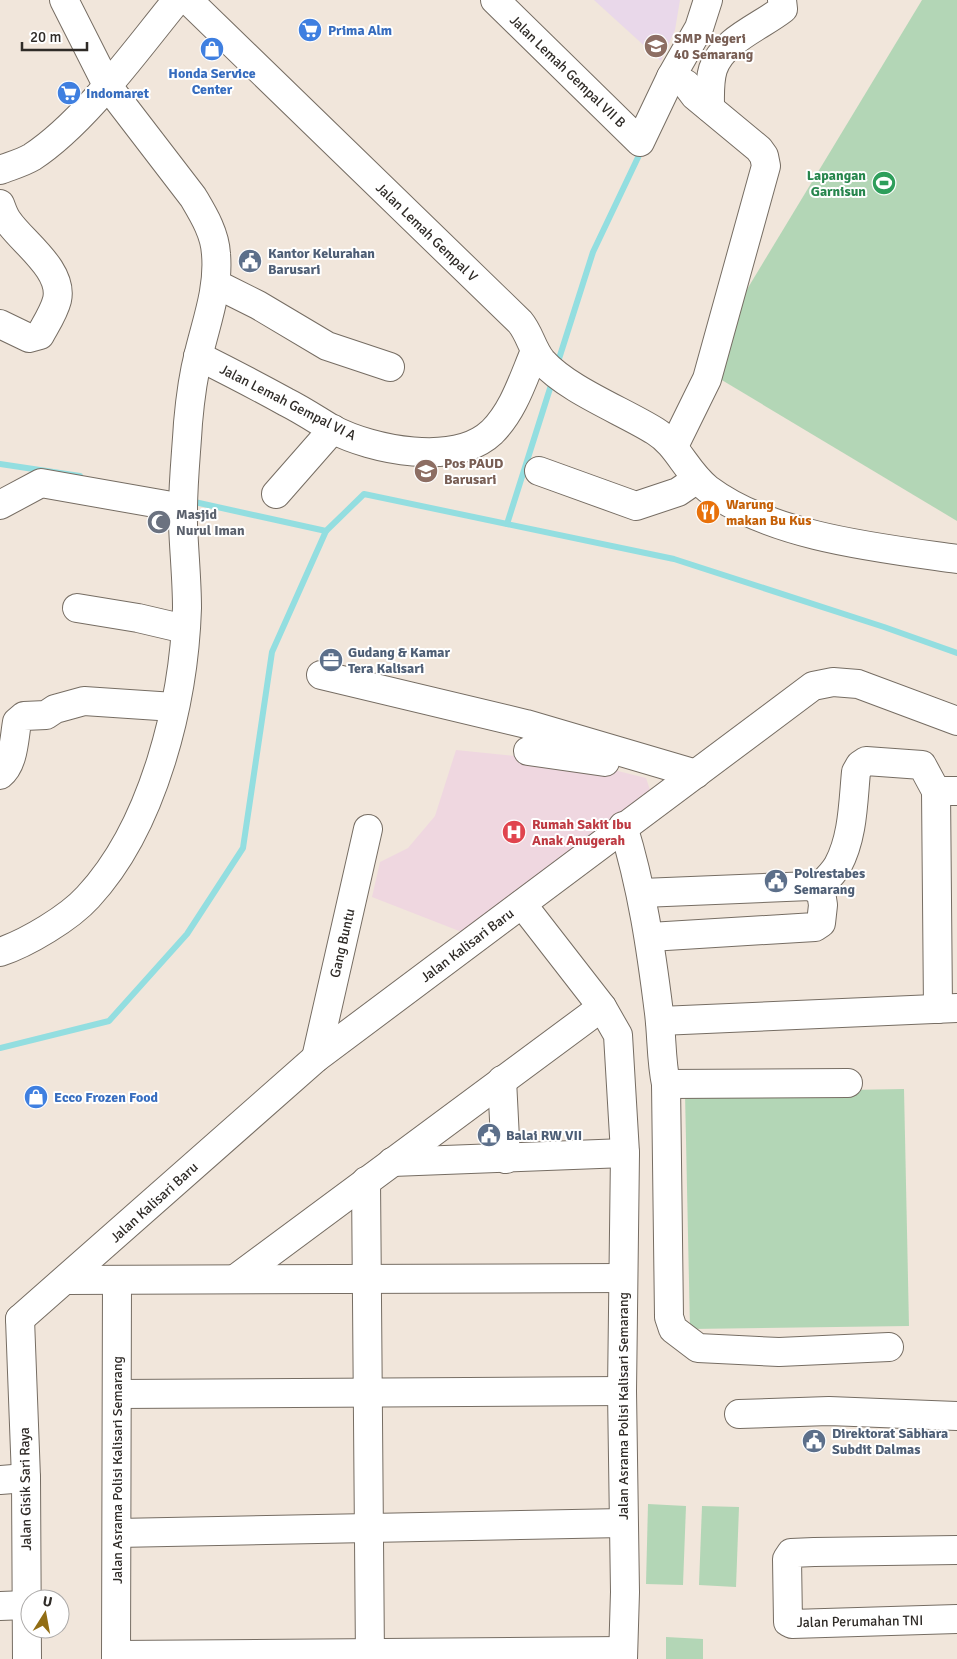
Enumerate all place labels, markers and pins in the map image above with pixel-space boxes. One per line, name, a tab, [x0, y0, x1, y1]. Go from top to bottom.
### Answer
supermarket icon: Prima Alm	[297, 17, 323, 43]
place label: Prima Alm	[328, 22, 392, 39]
place label: SMP Negeri 40 Semarang	[674, 30, 754, 63]
school or university icon: SMP Negeri 40 Semarang	[643, 33, 669, 59]
shop icon: Honda Service Center	[199, 36, 225, 62]
place label: Honda Service Center	[168, 65, 256, 98]
supermarket icon: Indomaret	[56, 80, 82, 106]
place label: Indomaret	[86, 85, 150, 102]
place label: Lapangan Garnisun	[807, 167, 866, 200]
sports icon: Lapangan Garnisun	[871, 170, 897, 196]
place label: Kantor Kelurahan Barusari	[268, 245, 375, 278]
public building icon: Kantor Kelurahan Barusari	[237, 248, 263, 274]
place label: Pos PAUD Barusari	[444, 455, 503, 488]
school or university icon: Pos PAUD Barusari	[413, 458, 439, 484]
place label: Warung makan Bu Kus	[726, 496, 811, 529]
restaurant icon: Warung makan Bu Kus	[695, 499, 721, 525]
place label: Masjid Nurul Iman	[176, 506, 245, 539]
mosque icon: Masjid Nurul Iman	[146, 509, 172, 535]
place label: Gudang & Kamar Tera Kalisari	[348, 644, 450, 677]
office icon: Gudang & Kamar Tera Kalisari	[318, 647, 344, 673]
place label: Rumah Sakit Ibu Anak Anugerah	[532, 816, 632, 849]
hospital icon: Rumah Sakit Ibu Anak Anugerah	[501, 819, 527, 845]
place label: Polrestabes Semarang	[794, 865, 865, 898]
public building icon: Polrestabes Semarang	[763, 868, 789, 894]
shop icon: Ecco Frozen Food	[23, 1084, 49, 1110]
place label: Ecco Frozen Food	[54, 1089, 159, 1106]
public building icon: Balai RW VII	[476, 1122, 502, 1148]
place label: Balai RW VII	[506, 1127, 582, 1144]
place label: Direktorat Sabhara Subdit Dalmas	[832, 1425, 948, 1458]
public building icon: Direktorat Sabhara Subdit Dalmas	[801, 1428, 827, 1454]

